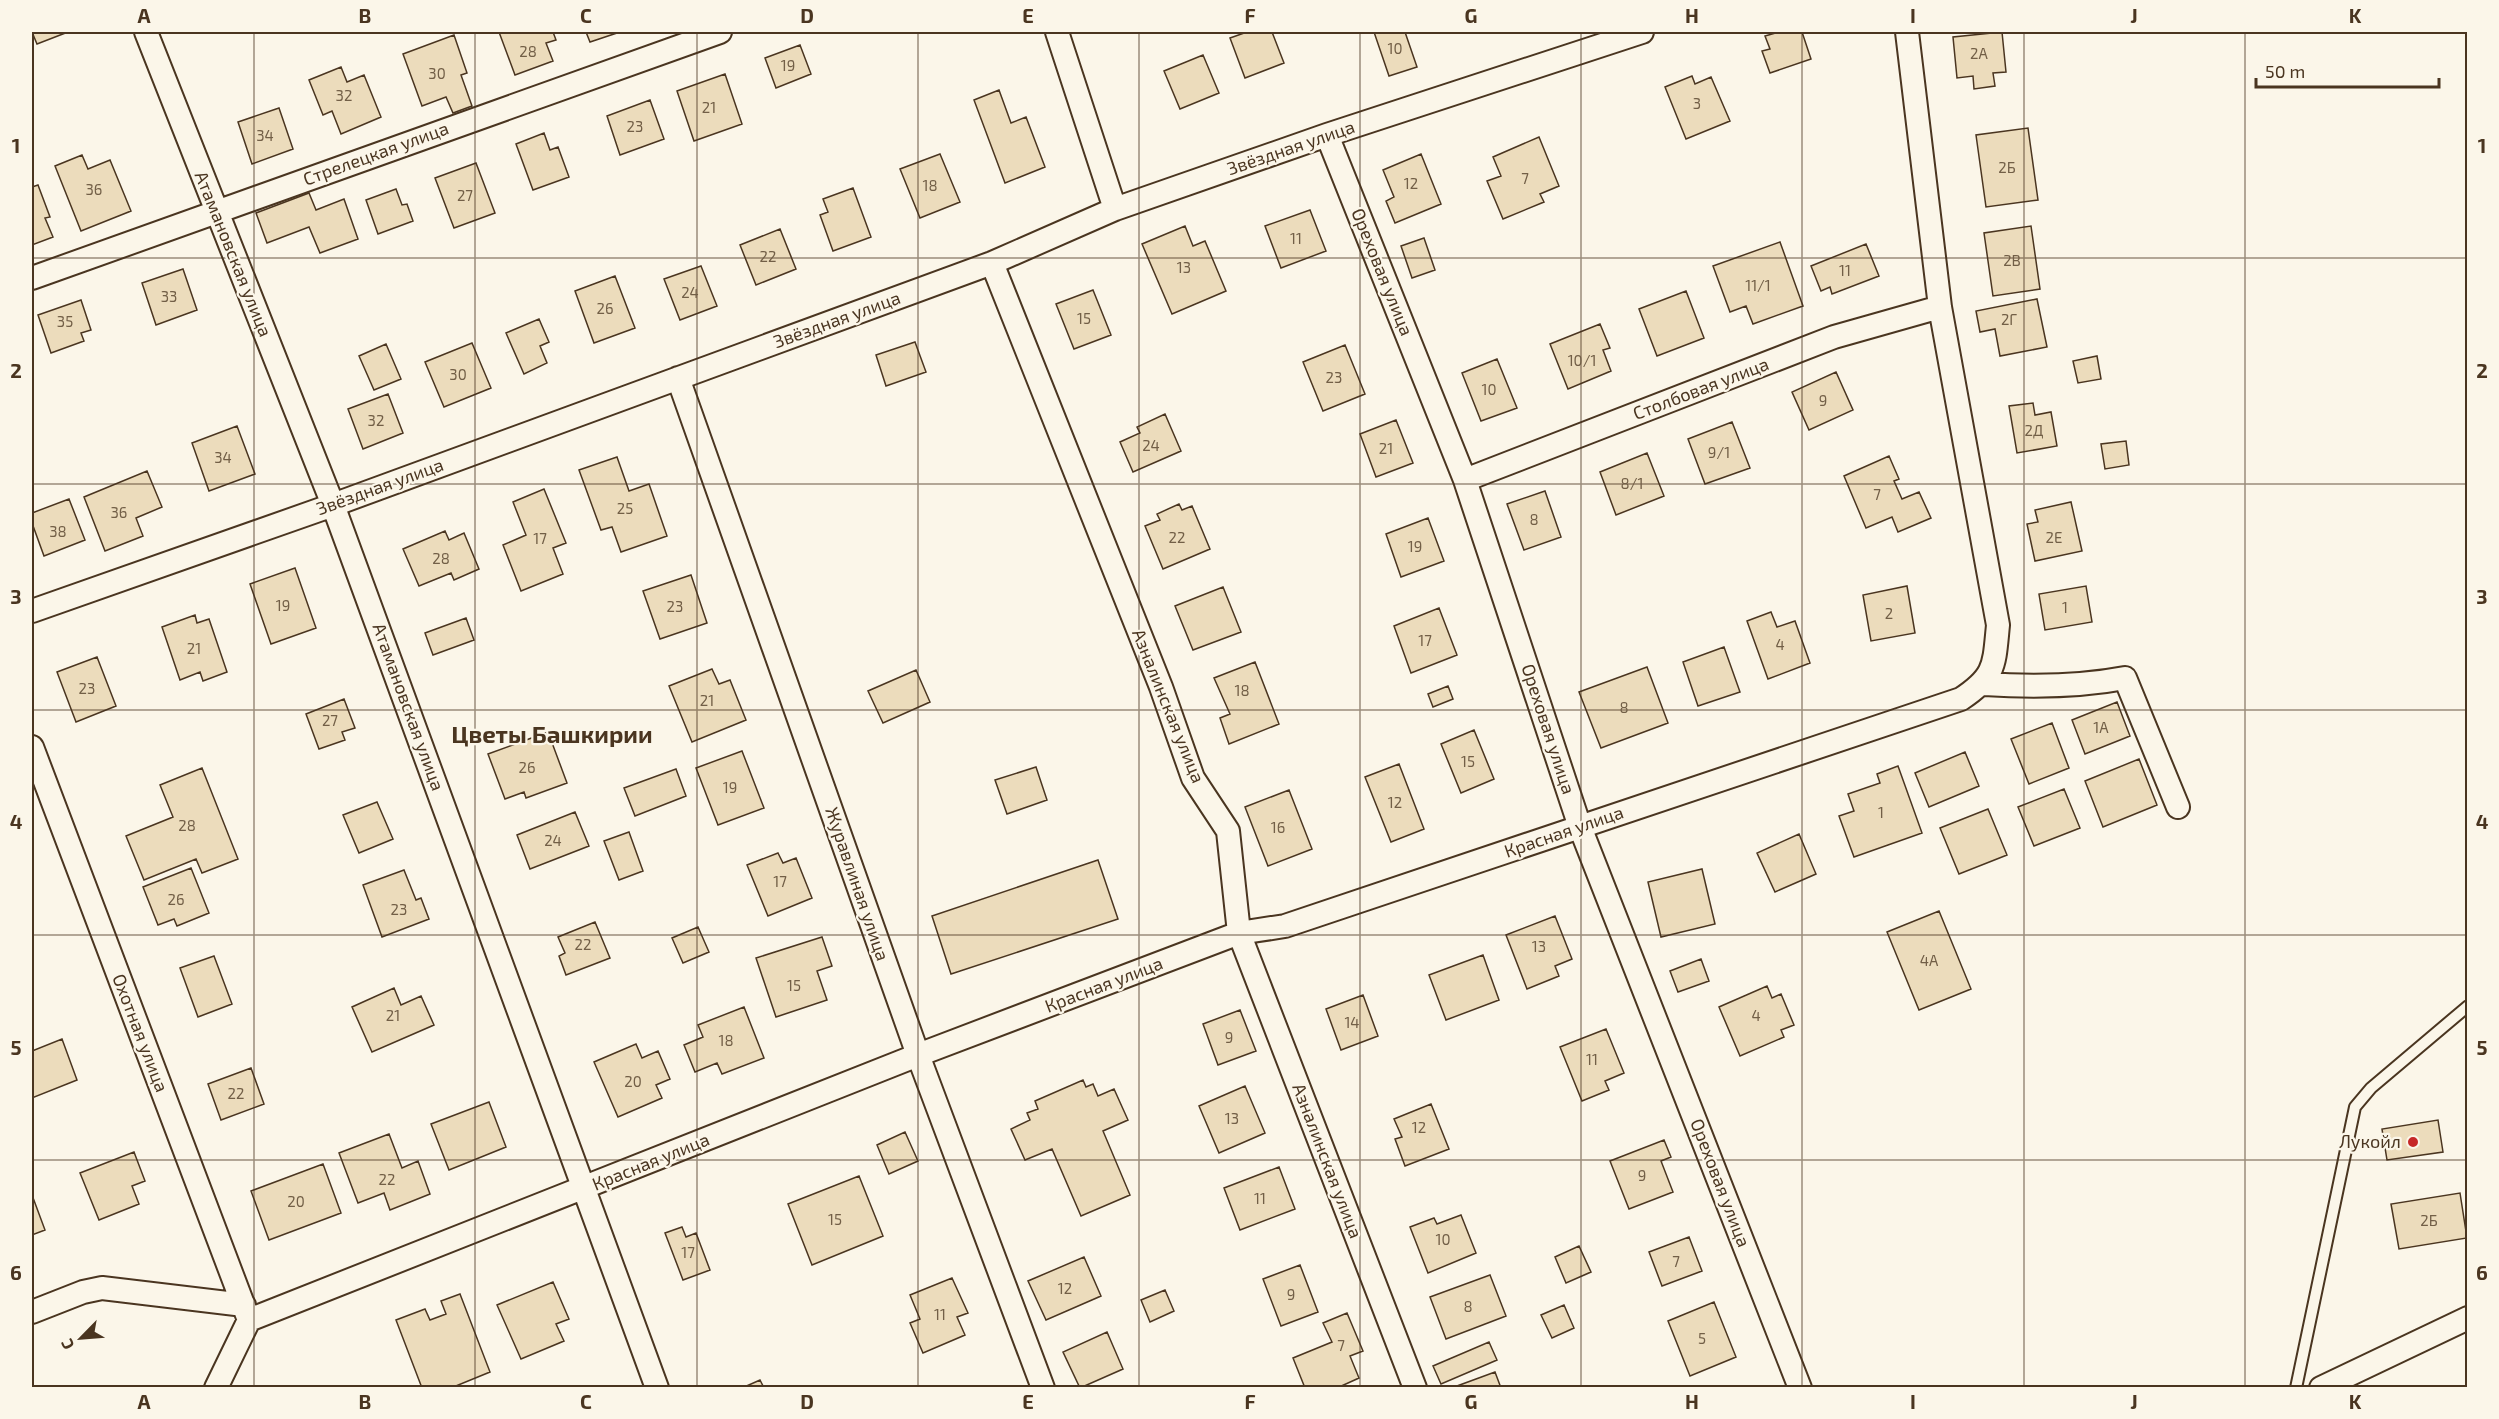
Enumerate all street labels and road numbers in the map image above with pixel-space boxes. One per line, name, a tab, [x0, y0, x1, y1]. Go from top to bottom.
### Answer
street label: Звёздная улица	[1224, 115, 1357, 179]
street label: Стрелецкая улица	[300, 116, 452, 190]
street label: Атамановская улица	[191, 168, 277, 340]
street label: Ореховая улица	[1347, 205, 1419, 339]
street label: Звёздная улица	[770, 286, 903, 352]
street label: Столбовая улица	[1630, 352, 1772, 424]
street label: Звёздная улица	[313, 453, 446, 519]
street label: Атамановская улица	[368, 620, 449, 793]
street label: Азналинская улица	[1128, 625, 1210, 786]
street label: Ореховая улица	[1518, 661, 1580, 797]
street label: Красная улица	[1501, 800, 1626, 862]
street label: Журавлиная улица	[821, 804, 895, 963]
street label: Красная улица	[1042, 951, 1166, 1017]
street label: Охотная улица	[108, 970, 174, 1095]
street label: Азналинская улица	[1288, 1080, 1368, 1241]
street label: Ореховая улица	[1686, 1115, 1755, 1250]
street label: Красная улица	[589, 1128, 712, 1195]

